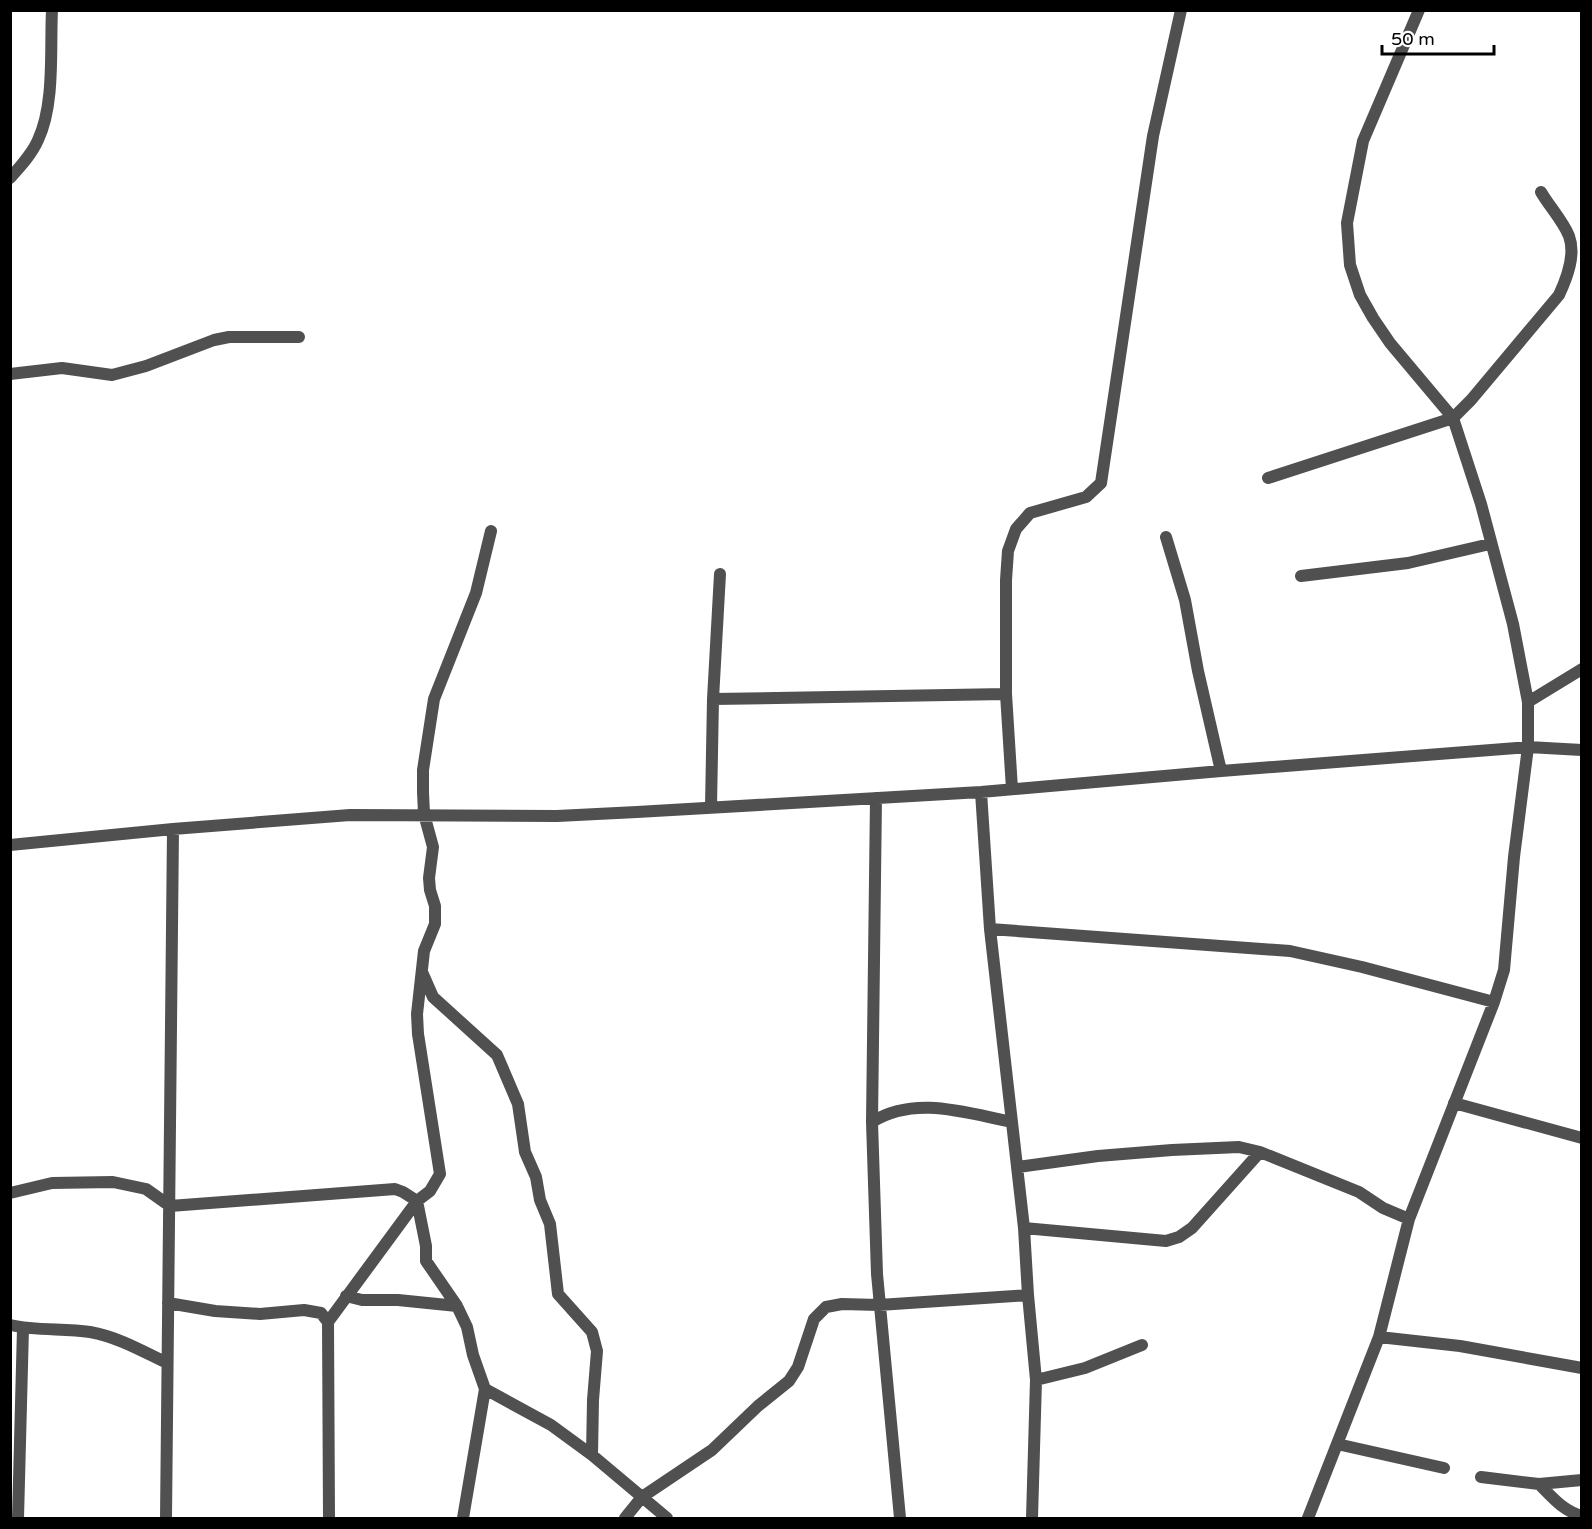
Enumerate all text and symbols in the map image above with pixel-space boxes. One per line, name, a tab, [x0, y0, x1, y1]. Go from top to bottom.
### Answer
scale bar	[1382, 18, 1494, 56]
text: 50 m	[1391, 28, 1435, 50]

